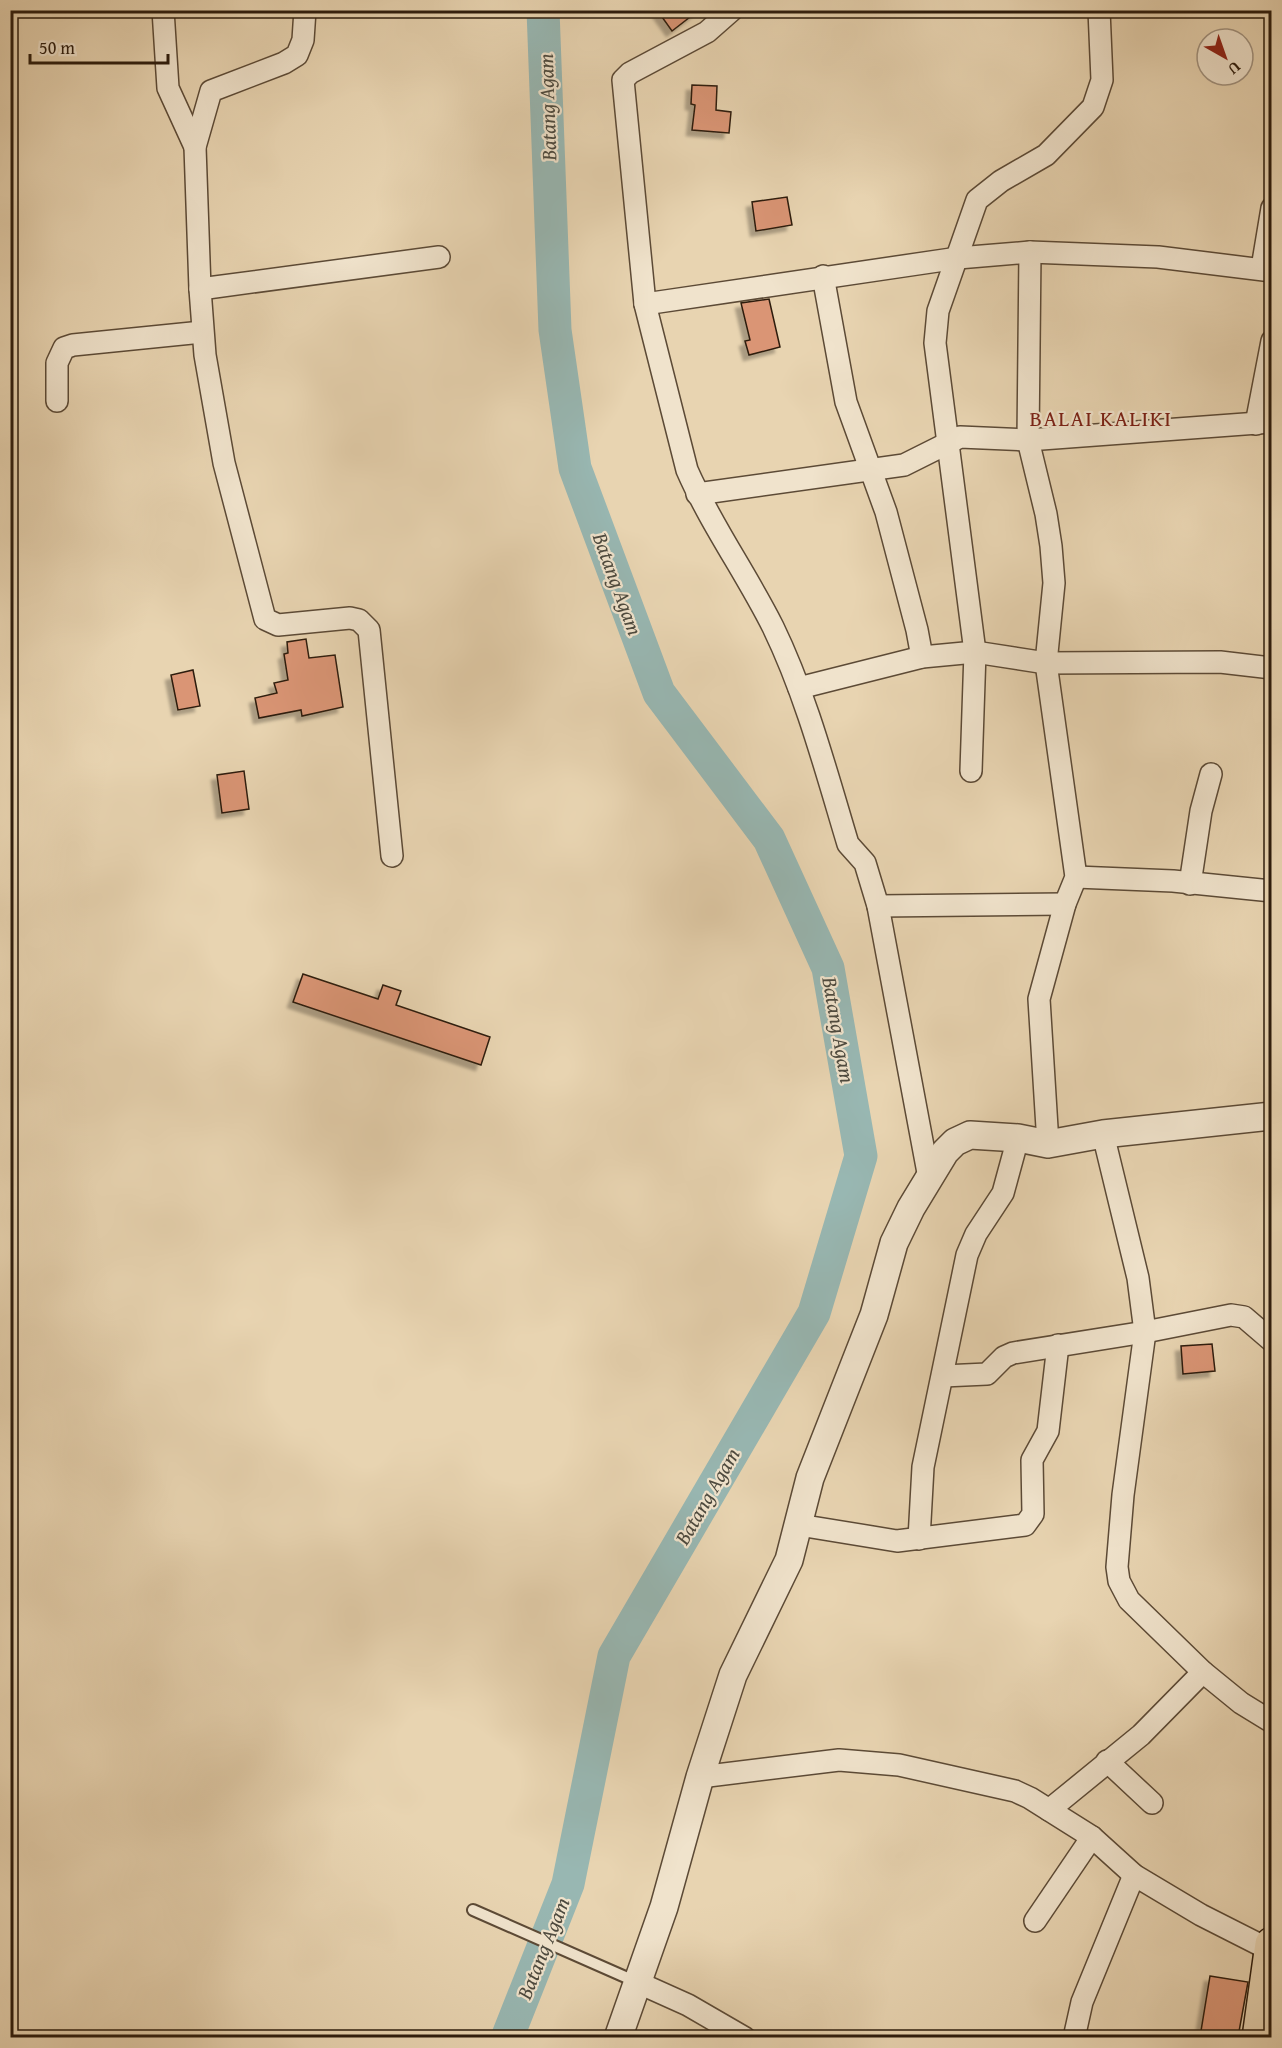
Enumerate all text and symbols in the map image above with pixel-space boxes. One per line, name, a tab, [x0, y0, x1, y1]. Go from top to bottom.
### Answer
scale bar	[30, 27, 168, 65]
north arrow	[1195, 27, 1255, 87]
text: 50 m	[39, 34, 75, 61]
water label: Batang Agam	[530, 53, 564, 162]
text: U	[1223, 56, 1246, 81]
district label: BALAI KALIKI	[1029, 402, 1173, 434]
water label: Batang Agam	[585, 527, 651, 640]
water label: Batang Agam	[814, 973, 864, 1086]
water label: Batang Agam	[666, 1442, 747, 1551]
water label: Batang Agam	[508, 1892, 578, 2005]

